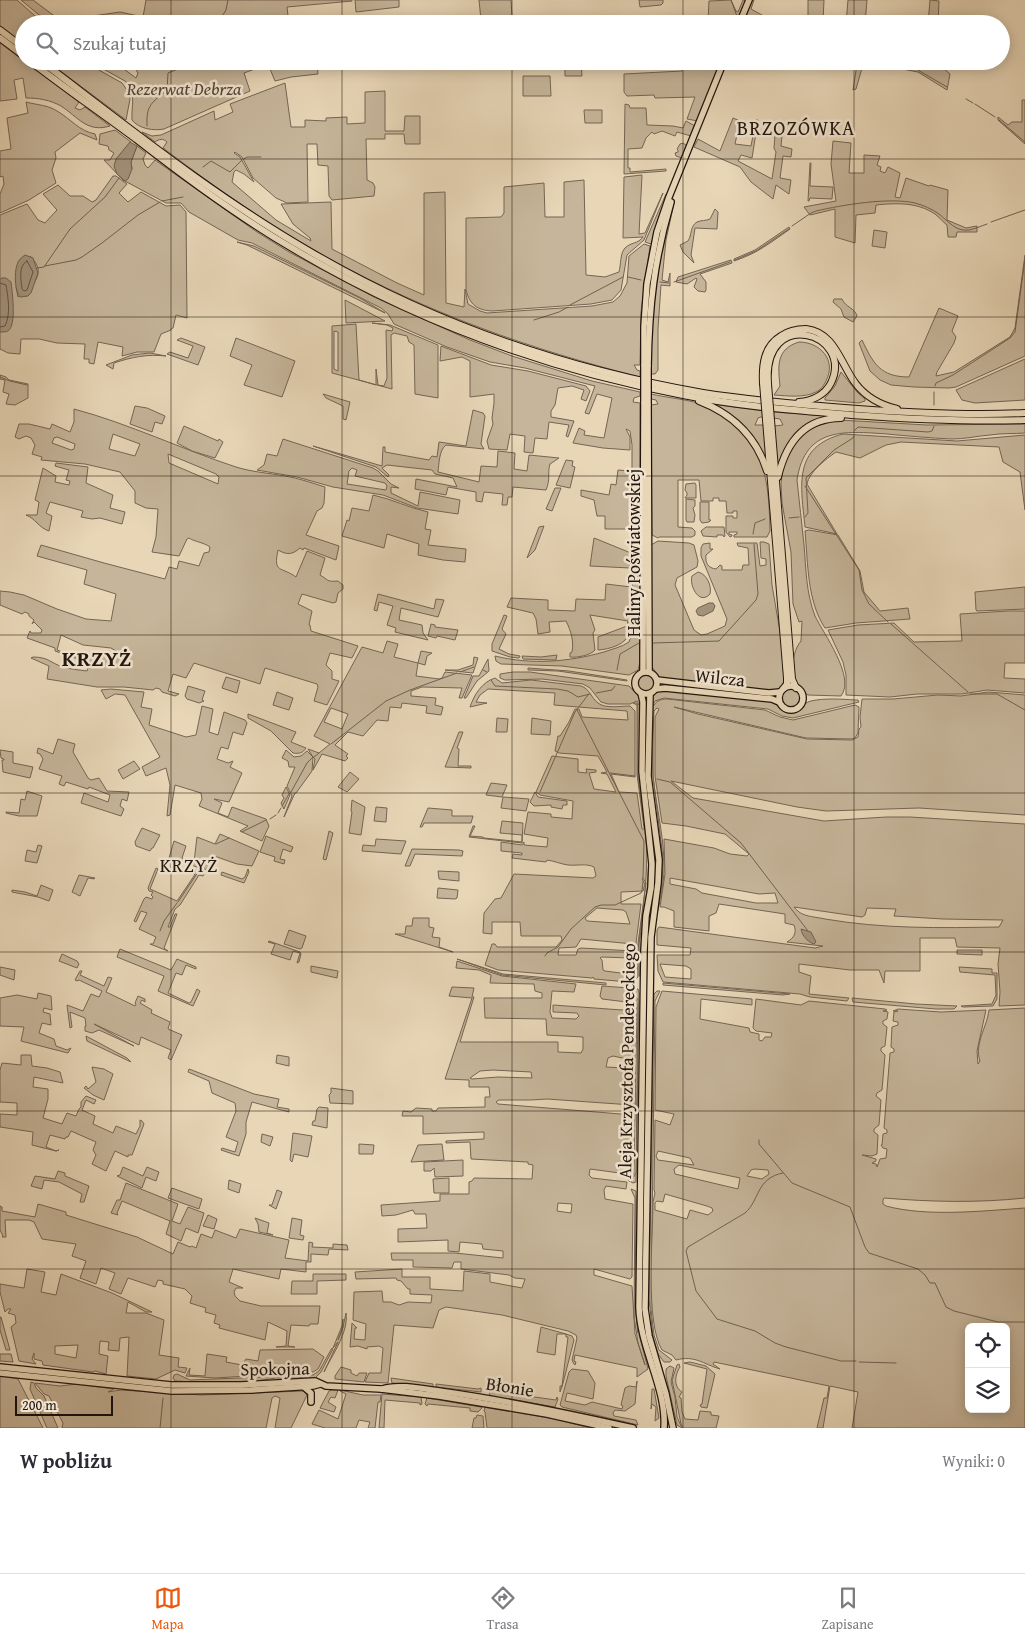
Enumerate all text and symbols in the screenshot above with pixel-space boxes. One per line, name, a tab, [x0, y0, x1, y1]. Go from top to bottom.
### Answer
search box	[15, 15, 1010, 70]
icon: search	[33, 29, 61, 57]
text: Szukaj tutaj	[73, 29, 167, 57]
park label: Rezerwat Debrza	[126, 75, 242, 102]
district label: BRZOZÓWKA	[737, 113, 855, 142]
street label: Haliny Poświatowskiej	[620, 469, 647, 637]
district label: KRZYŻ	[62, 642, 132, 674]
street label: Wilcza	[694, 661, 747, 694]
district label: KRZYŻ	[160, 851, 218, 879]
street label: Aleja Krzysztofa Pendereckiego	[611, 943, 642, 1179]
map controls	[965, 1323, 1010, 1413]
button: locate	[965, 1323, 1010, 1368]
street label: Spokojna	[240, 1354, 310, 1383]
button: layers	[965, 1368, 1010, 1413]
street label: Błonie	[484, 1369, 536, 1404]
scale bar	[15, 1393, 112, 1416]
text: 200 m	[22, 1395, 57, 1415]
text: W pobliżu	[20, 1445, 112, 1476]
text: Wyniki: 0	[942, 1449, 1005, 1473]
tab: Mapa	[151, 1584, 184, 1634]
tab: Trasa	[486, 1584, 519, 1634]
tab: Zapisane	[821, 1584, 874, 1634]

